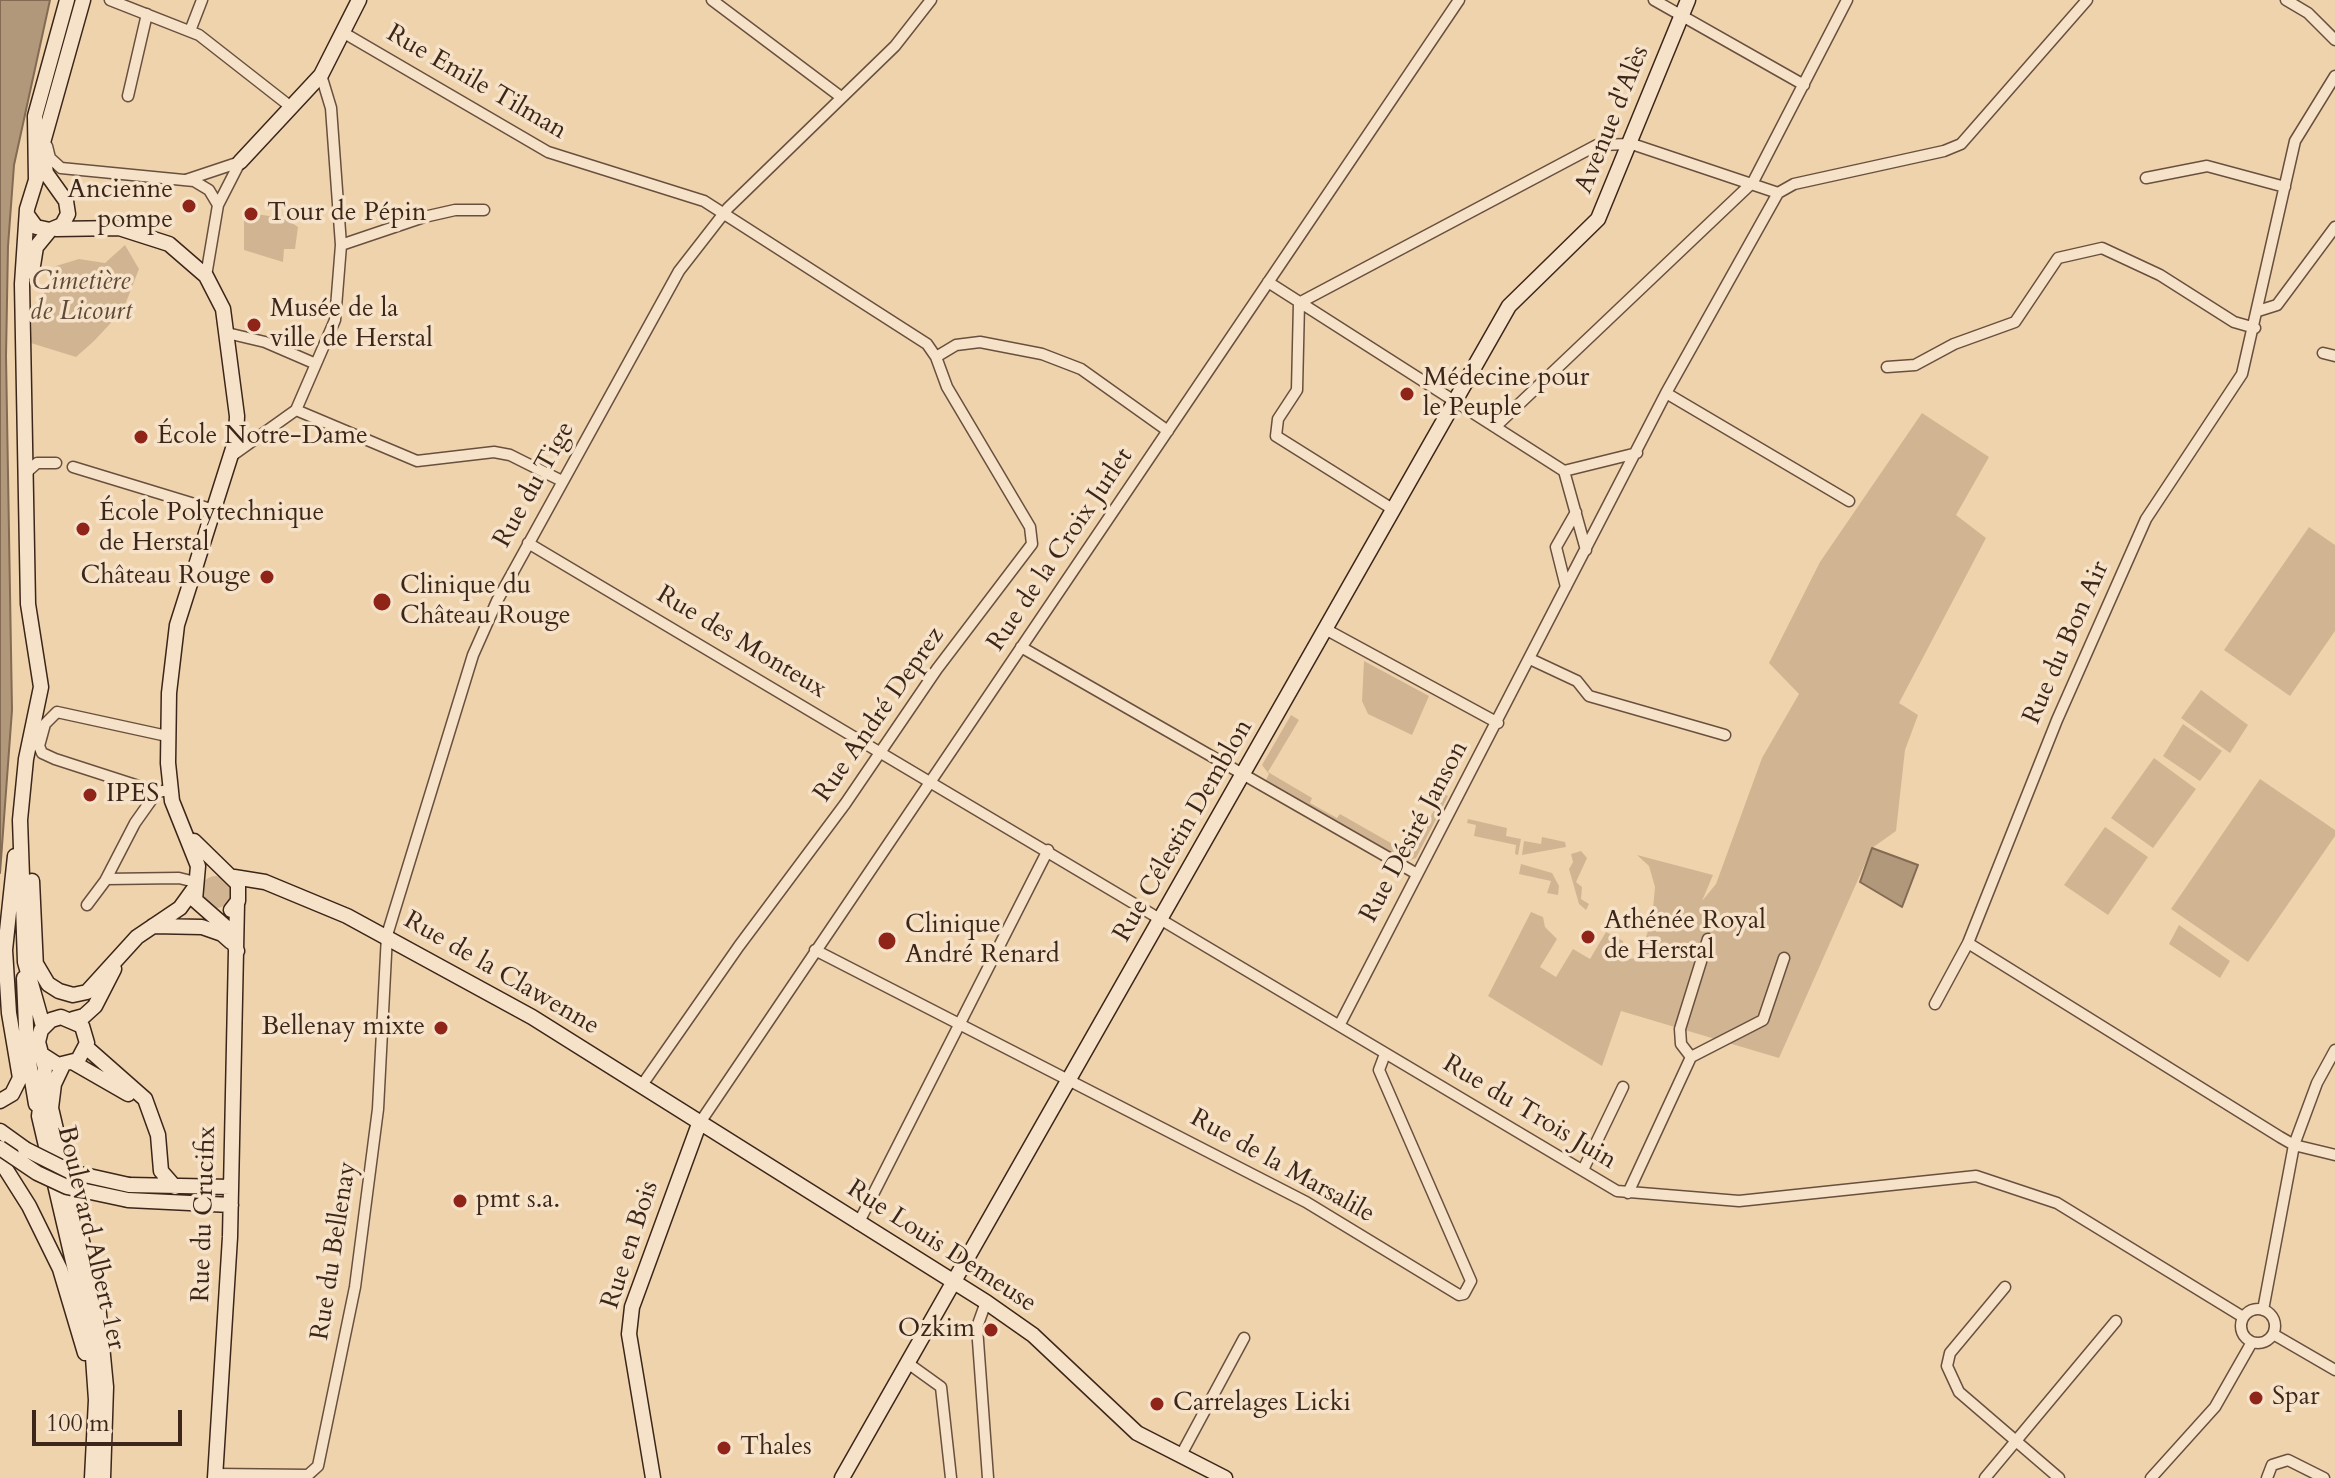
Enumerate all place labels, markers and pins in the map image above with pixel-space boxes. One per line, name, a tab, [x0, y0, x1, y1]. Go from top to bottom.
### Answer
place label: Ancienne pompe	[67, 175, 173, 236]
marker: Ancienne pompe	[180, 197, 198, 215]
place label: Tour de Pépin	[267, 198, 427, 230]
marker: Tour de Pépin	[242, 205, 260, 223]
place label: Musée de la ville de Herstal	[270, 294, 433, 356]
marker: Musée de la ville de Herstal	[245, 316, 263, 334]
place label: Médecine pour le Peuple	[1423, 363, 1589, 424]
marker: Médecine pour le Peuple	[1398, 385, 1416, 403]
place label: École Notre-Dame	[157, 421, 368, 453]
marker: École Notre-Dame	[132, 428, 150, 446]
place label: École Polytechnique de Herstal	[99, 498, 324, 560]
marker: École Polytechnique de Herstal	[74, 520, 92, 538]
place label: Château Rouge	[80, 561, 251, 593]
marker: Château Rouge	[258, 568, 276, 586]
place label: Clinique du Château Rouge	[400, 571, 571, 632]
marker: Clinique du Château Rouge	[371, 591, 393, 613]
place label: IPES	[106, 779, 159, 811]
marker: IPES	[81, 786, 99, 804]
place label: Athénée Royal de Herstal	[1604, 906, 1766, 968]
place label: Clinique André Renard	[905, 910, 1060, 972]
marker: Athénée Royal de Herstal	[1579, 928, 1597, 946]
marker: Clinique André Renard	[876, 930, 898, 952]
place label: Bellenay mixte	[262, 1012, 425, 1044]
marker: Bellenay mixte	[432, 1019, 450, 1037]
place label: pmt s.a.	[476, 1185, 560, 1217]
marker: pmt s.a.	[451, 1192, 469, 1210]
place label: Ozkim	[898, 1314, 975, 1346]
marker: Ozkim	[982, 1321, 1000, 1339]
place label: Spar	[2272, 1382, 2320, 1414]
place label: Carrelages Licki	[1173, 1388, 1351, 1420]
marker: Spar	[2247, 1389, 2265, 1407]
marker: Carrelages Licki	[1148, 1395, 1166, 1413]
place label: Thales	[740, 1432, 812, 1464]
marker: Thales	[715, 1439, 733, 1457]

